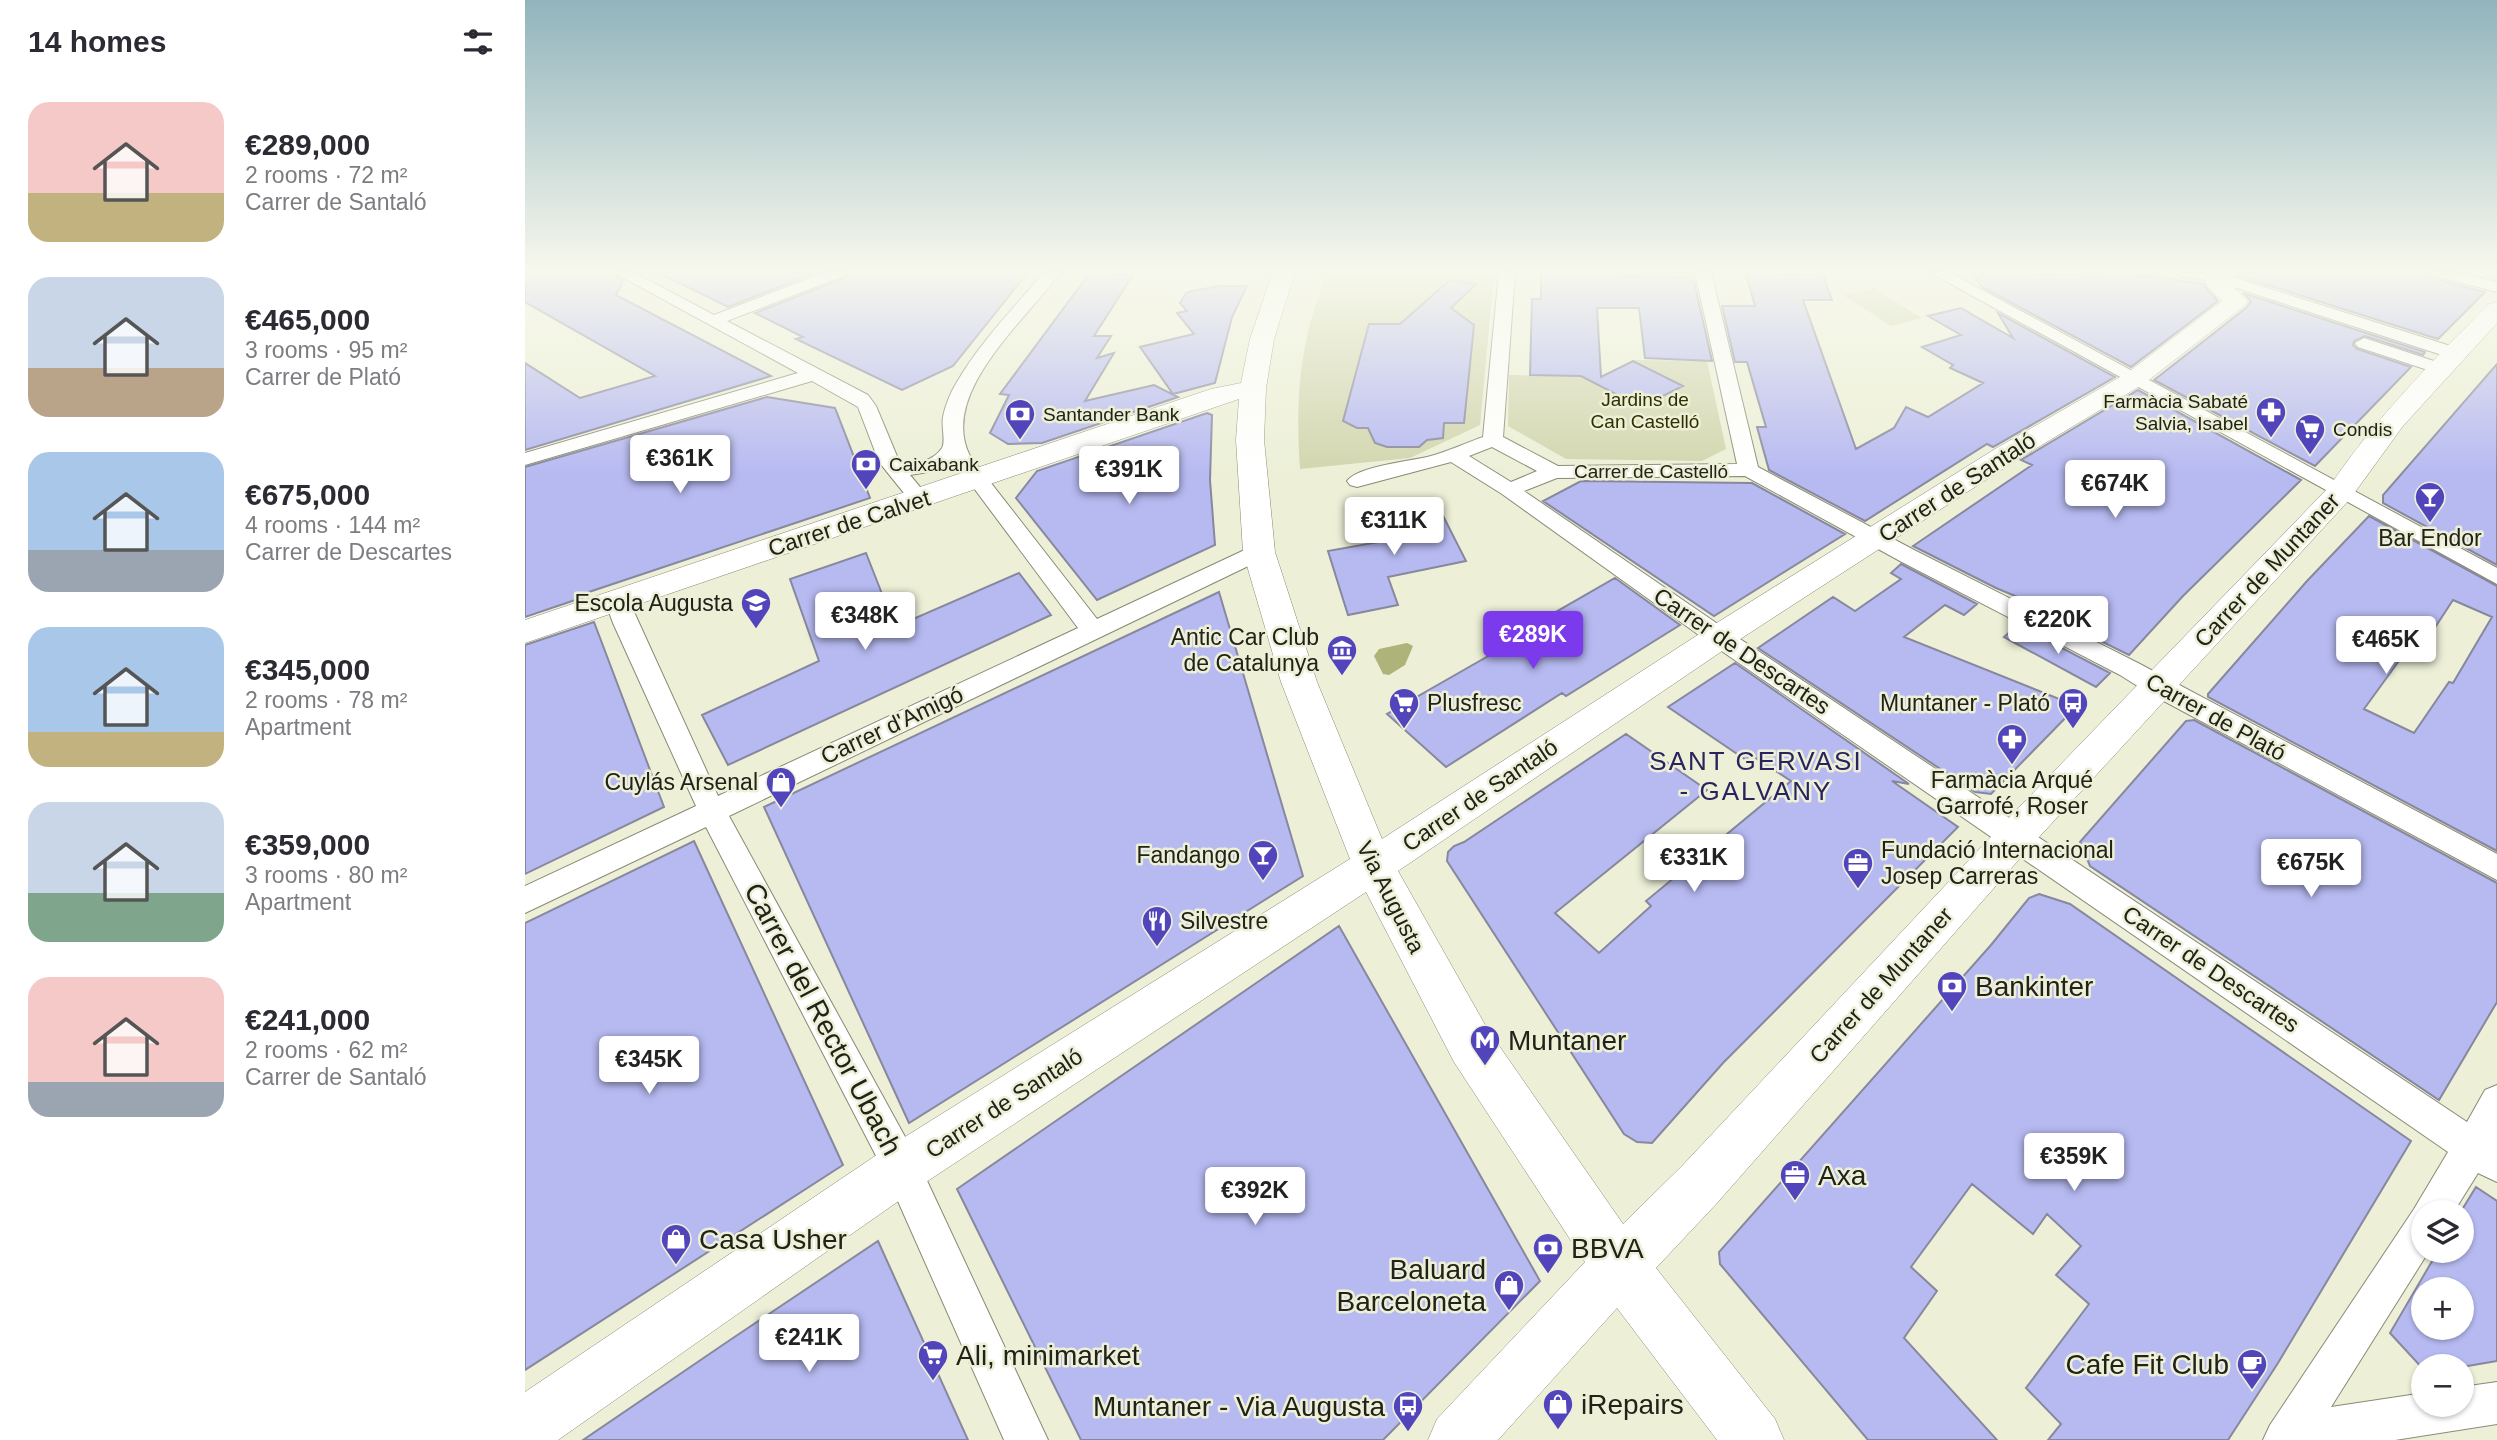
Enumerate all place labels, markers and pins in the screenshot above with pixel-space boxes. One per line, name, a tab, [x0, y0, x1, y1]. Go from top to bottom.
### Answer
place label: Farmàcia Sabaté Salvia, Isabel	[2103, 391, 2248, 434]
pharmacy icon: Farmàcia Sabaté Salvia, Isabel	[2254, 395, 2288, 439]
bank icon: Santander Bank	[1003, 397, 1037, 441]
place label: Santander Bank	[1043, 404, 1180, 425]
supermarket icon: Condis	[2293, 412, 2327, 456]
place label: Condis	[2333, 419, 2392, 440]
pin: €361K	[631, 435, 729, 495]
bank icon: Caixabank	[849, 447, 883, 491]
pin: €391K	[1080, 447, 1178, 506]
place label: Caixabank	[889, 454, 979, 475]
pin: €674K	[2066, 461, 2164, 520]
bar icon: Bar Endor	[2413, 480, 2447, 524]
pin: €311K	[1345, 498, 1443, 557]
place label: Bar Endor	[2378, 525, 2482, 551]
school or university icon: Escola Augusta	[739, 586, 773, 630]
place label: Escola Augusta	[574, 590, 733, 616]
pin: €348K	[816, 592, 914, 652]
pin: €220K	[2009, 596, 2107, 656]
pin: €289K	[1484, 612, 1582, 671]
pin: €465K	[2337, 616, 2435, 676]
place label: Antic Car Club de Catalunya	[1171, 624, 1319, 676]
museum icon: Antic Car Club de Catalunya	[1325, 633, 1359, 677]
supermarket icon: Plusfresc	[1387, 686, 1421, 730]
bus stop icon: Muntaner - Plató	[2056, 686, 2090, 730]
place label: Plusfresc	[1427, 690, 1522, 716]
place label: Muntaner - Plató	[1880, 690, 2050, 716]
pharmacy icon: Farmàcia Arqué Garrofé, Roser	[1995, 722, 2029, 766]
shop icon: Cuylás Arsenal	[764, 765, 798, 809]
place label: Farmàcia Arqué Garrofé, Roser	[1931, 767, 2093, 819]
place label: Cuylás Arsenal	[605, 769, 758, 795]
pin: €331K	[1645, 834, 1743, 894]
place label: Fundació Internacional Josep Carreras	[1881, 837, 2114, 889]
bar icon: Fandango	[1246, 838, 1280, 882]
pin: €675K	[2262, 839, 2360, 899]
place label: Fandango	[1136, 842, 1240, 868]
office icon: Fundació Internacional Josep Carreras	[1841, 846, 1875, 890]
restaurant icon: Silvestre	[1140, 904, 1174, 948]
place label: Silvestre	[1180, 908, 1268, 934]
bank icon: Bankinter	[1935, 969, 1969, 1013]
place label: Bankinter	[1975, 971, 2093, 1002]
metro station icon: Muntaner	[1468, 1023, 1502, 1067]
place label: Muntaner	[1508, 1025, 1626, 1056]
pin: €345K	[600, 1036, 698, 1096]
pin: €359K	[2025, 1134, 2123, 1193]
office icon: Axa	[1778, 1158, 1812, 1202]
place label: Axa	[1818, 1160, 1867, 1191]
pin: €392K	[1206, 1168, 1304, 1227]
shop icon: Casa Usher	[659, 1222, 693, 1266]
place label: Casa Usher	[699, 1224, 847, 1255]
bank icon: BBVA	[1531, 1231, 1565, 1275]
place label: BBVA	[1571, 1233, 1644, 1264]
place label: Baluard Barceloneta	[1337, 1254, 1486, 1317]
shop icon: Baluard Barceloneta	[1492, 1268, 1526, 1312]
pin: €241K	[760, 1314, 858, 1374]
supermarket icon: Ali, minimarket	[916, 1338, 950, 1382]
place label: Ali, minimarket	[956, 1340, 1140, 1371]
cafe icon: Cafe Fit Club	[2235, 1347, 2269, 1391]
place label: Cafe Fit Club	[2066, 1349, 2229, 1380]
shop icon: iRepairs	[1541, 1387, 1575, 1431]
bus stop icon: Muntaner - Via Augusta	[1391, 1389, 1425, 1433]
place label: iRepairs	[1581, 1389, 1684, 1420]
place label: Muntaner - Via Augusta	[1093, 1391, 1385, 1422]

